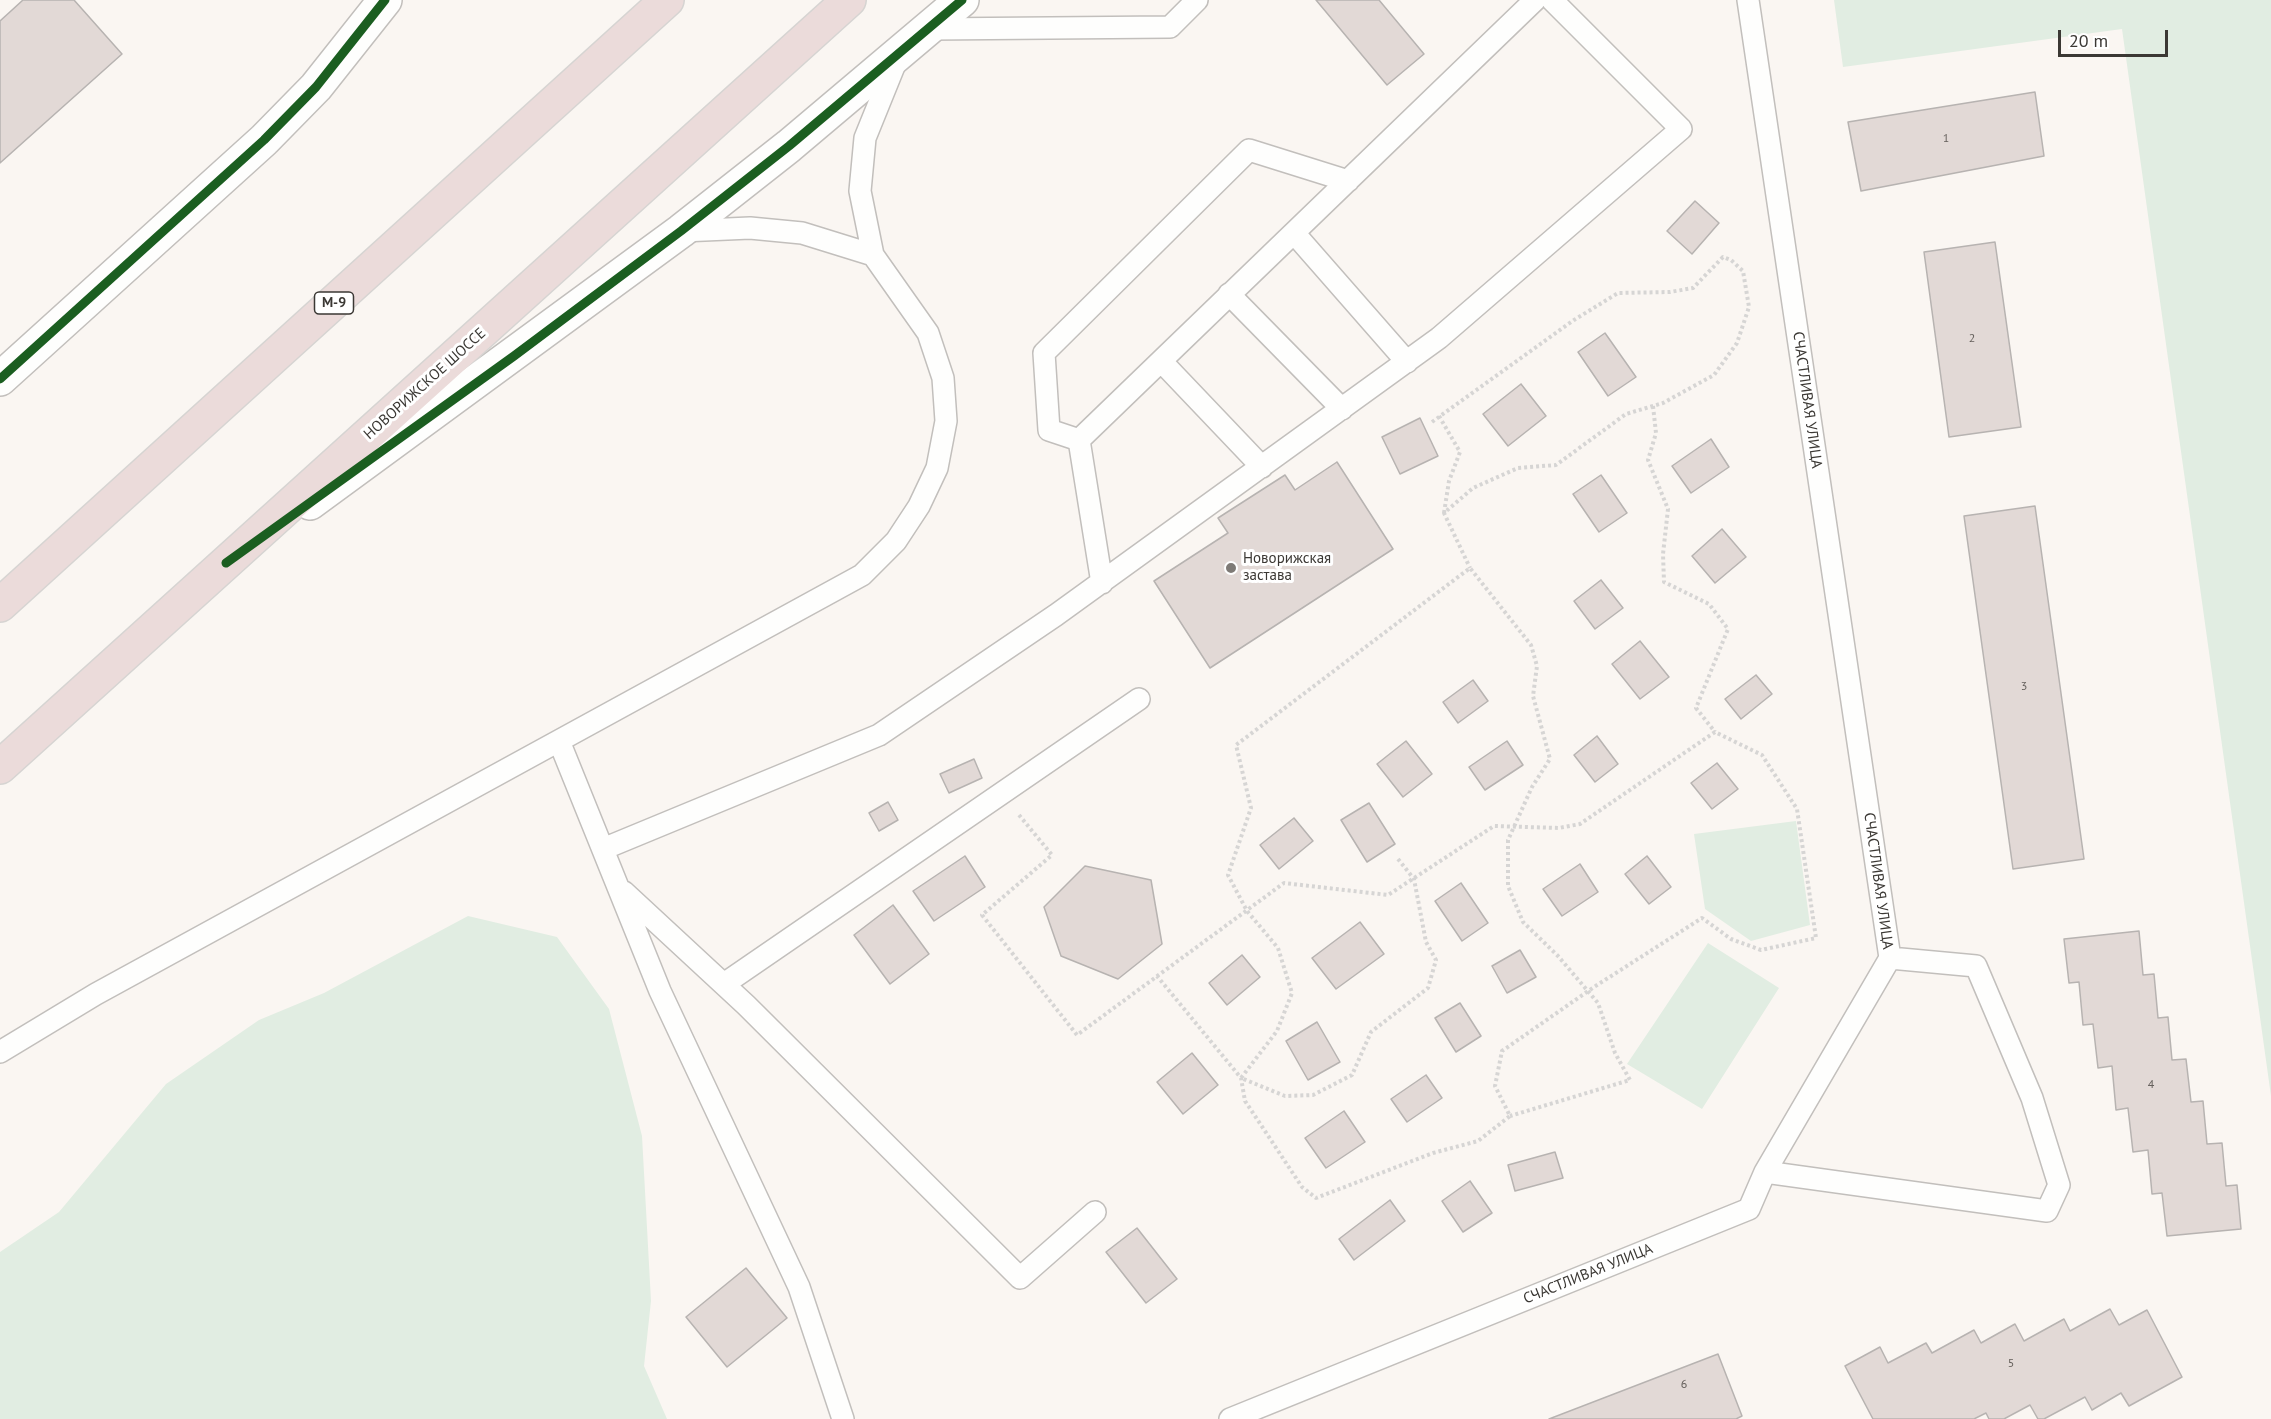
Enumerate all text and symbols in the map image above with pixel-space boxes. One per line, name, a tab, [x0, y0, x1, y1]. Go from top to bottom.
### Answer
scale bar	[2061, 18, 2170, 56]
text: 20 m	[2069, 29, 2108, 52]
house number: 1	[1943, 132, 1949, 146]
road number: М-9	[314, 292, 354, 314]
street label: НОВОРИЖСКОЕ ШОССЕ	[360, 325, 490, 443]
street label: СЧАСТЛИВАЯ УЛИЦА	[1788, 330, 1826, 470]
house number: 2	[1969, 332, 1975, 346]
place label: Новорижская застава	[1243, 550, 1331, 585]
marker: Новорижская застава	[1224, 561, 1238, 575]
house number: 3	[2021, 680, 2027, 694]
street label: СЧАСТЛИВАЯ УЛИЦА	[1859, 811, 1897, 951]
house number: 4	[2148, 1078, 2154, 1092]
street label: СЧАСТЛИВАЯ УЛИЦА	[1521, 1240, 1655, 1308]
house number: 5	[2008, 1357, 2014, 1371]
house number: 6	[1681, 1378, 1687, 1392]

